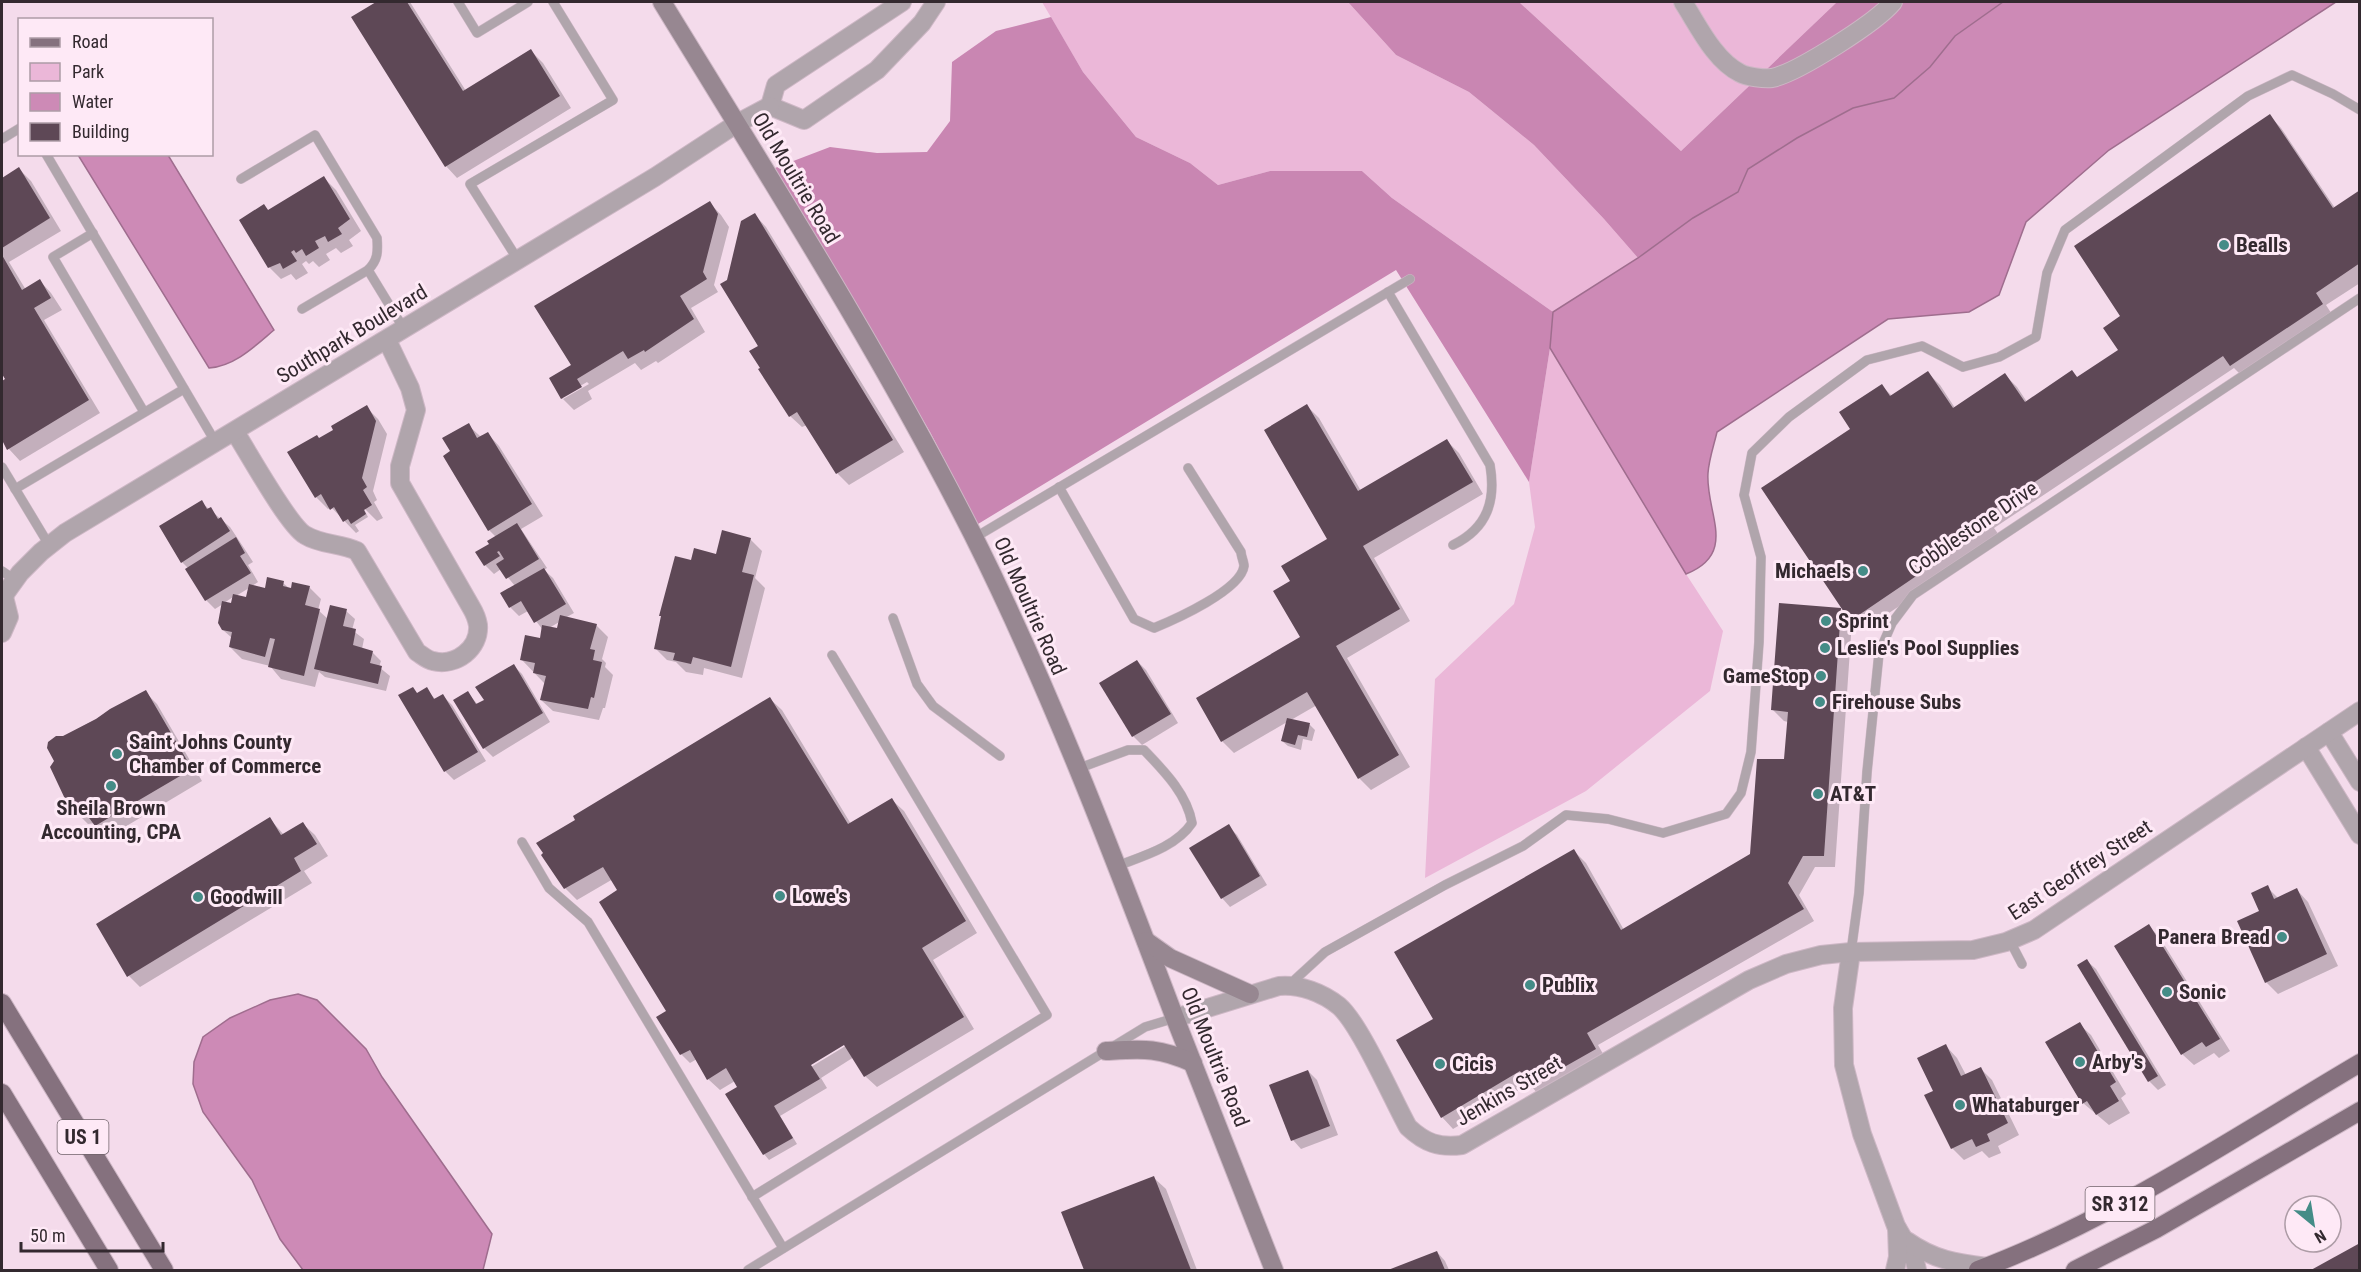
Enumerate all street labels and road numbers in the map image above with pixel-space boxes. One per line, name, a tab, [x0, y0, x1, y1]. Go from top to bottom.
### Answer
street label: Old Moultrie Road	[748, 108, 844, 248]
street label: Southpark Boulevard	[272, 280, 432, 388]
street label: Cobblestone Drive	[1904, 476, 2042, 580]
street label: Old Moultrie Road	[989, 533, 1071, 679]
street label: East Geoffrey Street	[2004, 815, 2156, 925]
street label: Old Moultrie Road	[1176, 984, 1254, 1130]
street label: Jenkins Street	[1452, 1051, 1566, 1131]
road number: US 1	[58, 1120, 109, 1154]
road number: SR 312	[2086, 1187, 2154, 1221]

